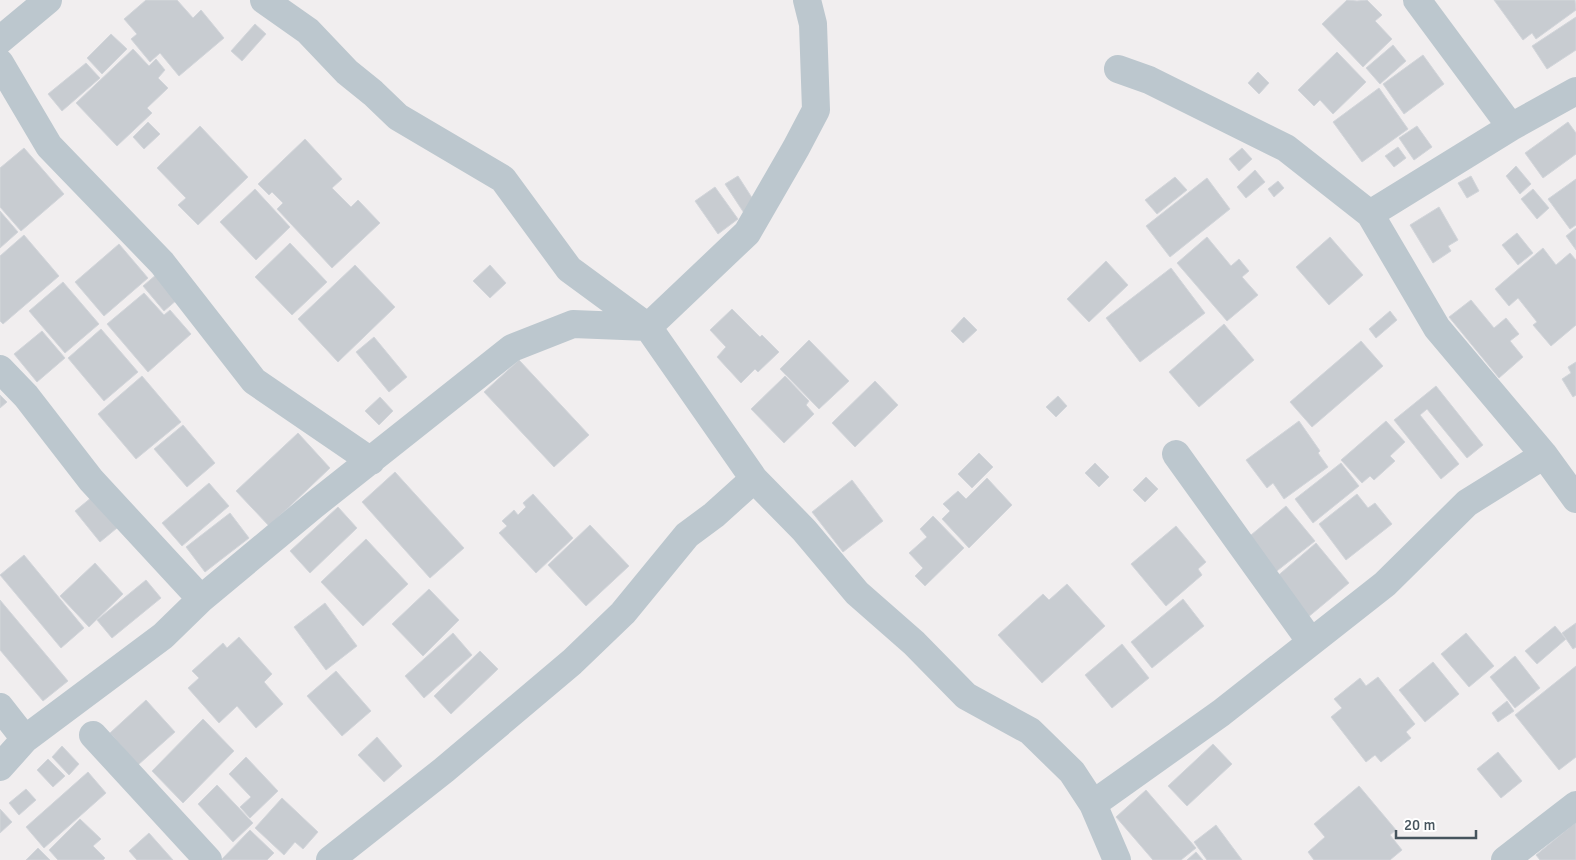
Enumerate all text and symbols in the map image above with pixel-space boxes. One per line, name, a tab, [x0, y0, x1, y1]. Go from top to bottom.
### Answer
scale bar	[1396, 808, 1476, 840]
text: 20 m	[1404, 816, 1435, 834]

